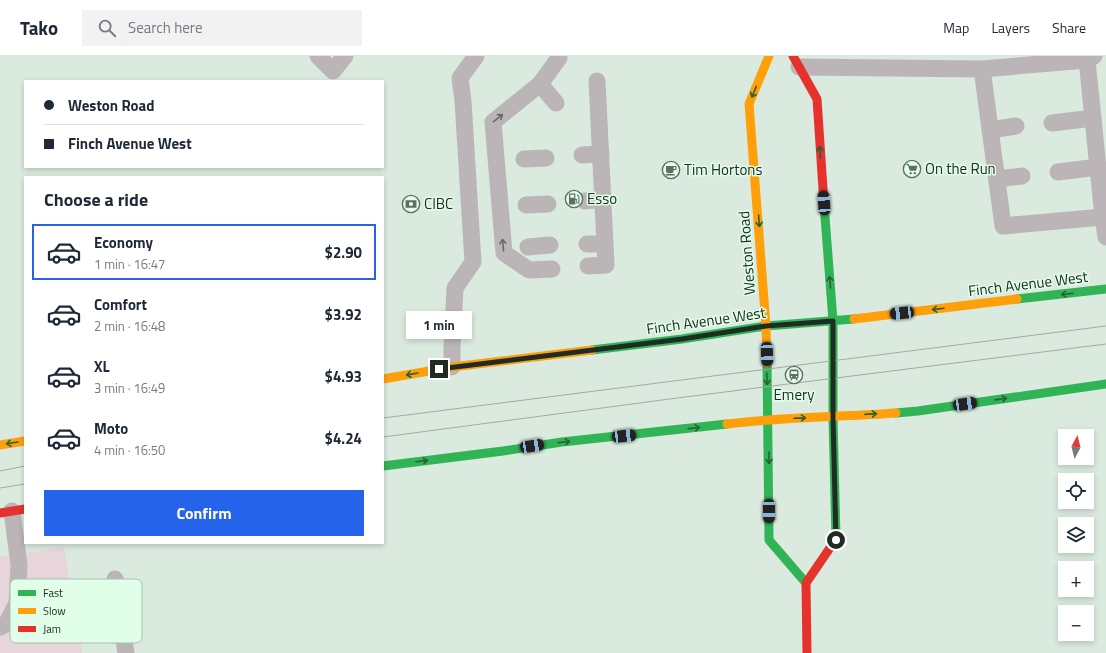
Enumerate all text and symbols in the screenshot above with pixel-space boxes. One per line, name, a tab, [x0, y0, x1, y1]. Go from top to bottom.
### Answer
search box	[82, 10, 362, 46]
text: Tako	[20, 13, 58, 42]
text: Search here	[128, 16, 202, 39]
icon: search	[96, 17, 118, 39]
text: Map	[943, 17, 969, 38]
text: Layers	[991, 17, 1030, 38]
text: Share	[1052, 17, 1086, 38]
one-way arrow	[750, 86, 758, 98]
text: Weston Road	[68, 94, 155, 117]
one-way arrow	[493, 113, 504, 122]
text: Finch Avenue West	[68, 132, 192, 155]
one-way arrow	[817, 146, 824, 159]
place label: On the Run	[925, 157, 996, 180]
place label: Tim Hortons	[684, 158, 762, 181]
supermarket icon: On the Run	[902, 159, 922, 179]
cafe icon: Tim Hortons	[661, 160, 681, 180]
text: Choose a ride	[44, 186, 148, 213]
place label: Esso	[587, 187, 617, 210]
fuel station icon: Esso	[564, 189, 584, 209]
car	[817, 191, 831, 215]
place label: CIBC	[424, 192, 453, 215]
bank icon: CIBC	[401, 194, 421, 214]
street label: Weston Road	[732, 210, 761, 296]
one-way arrow	[755, 214, 762, 227]
text: Economy	[94, 231, 153, 254]
icon: car	[46, 234, 82, 270]
one-way arrow	[500, 239, 507, 252]
text: $2.90	[325, 241, 362, 264]
text: 1 min · 16:47	[94, 254, 165, 274]
street label: Finch Avenue West	[967, 265, 1090, 302]
one-way arrow	[826, 276, 833, 289]
one-way arrow	[1061, 290, 1074, 297]
text: Comfort	[94, 293, 147, 316]
icon: car	[46, 296, 82, 332]
street label: Finch Avenue West	[645, 301, 768, 340]
text: $3.92	[325, 303, 362, 326]
one-way arrow	[932, 305, 945, 313]
car	[889, 306, 915, 320]
callout: 1 min	[406, 311, 472, 339]
text: 1 min	[423, 315, 455, 335]
text: 2 min · 16:48	[94, 316, 165, 336]
car	[761, 342, 773, 366]
text: XL	[94, 355, 110, 378]
icon: car	[46, 358, 82, 394]
route end	[430, 360, 448, 378]
text: $4.93	[325, 365, 362, 388]
station icon: Emery	[784, 365, 804, 385]
one-way arrow	[406, 370, 419, 378]
one-way arrow	[764, 372, 771, 385]
text: 3 min · 16:49	[94, 378, 165, 398]
place label: Emery	[774, 383, 814, 406]
one-way arrow	[994, 395, 1007, 403]
car	[952, 396, 978, 412]
one-way arrow	[864, 411, 877, 418]
one-way arrow	[793, 414, 806, 422]
text: Moto	[94, 417, 128, 440]
icon: car	[46, 420, 82, 456]
one-way arrow	[687, 424, 700, 432]
text: $4.24	[325, 427, 362, 450]
car	[611, 429, 637, 443]
north arrow	[1058, 429, 1094, 465]
map controls	[1058, 429, 1094, 641]
car	[519, 438, 545, 454]
one-way arrow	[557, 438, 570, 445]
one-way arrow	[6, 440, 19, 448]
text: 4 min · 16:50	[94, 440, 165, 460]
one-way arrow	[765, 451, 773, 464]
one-way arrow	[415, 457, 428, 465]
button: locate	[1058, 473, 1094, 509]
button: Confirm	[44, 490, 364, 536]
car	[763, 499, 775, 523]
button: layers	[1058, 517, 1094, 553]
route start	[827, 531, 845, 549]
button: +	[1058, 561, 1094, 597]
legend	[10, 579, 142, 643]
text: Fast	[43, 585, 63, 601]
text: Slow	[43, 603, 66, 619]
button: −	[1058, 605, 1094, 641]
text: Jam	[43, 621, 61, 637]

